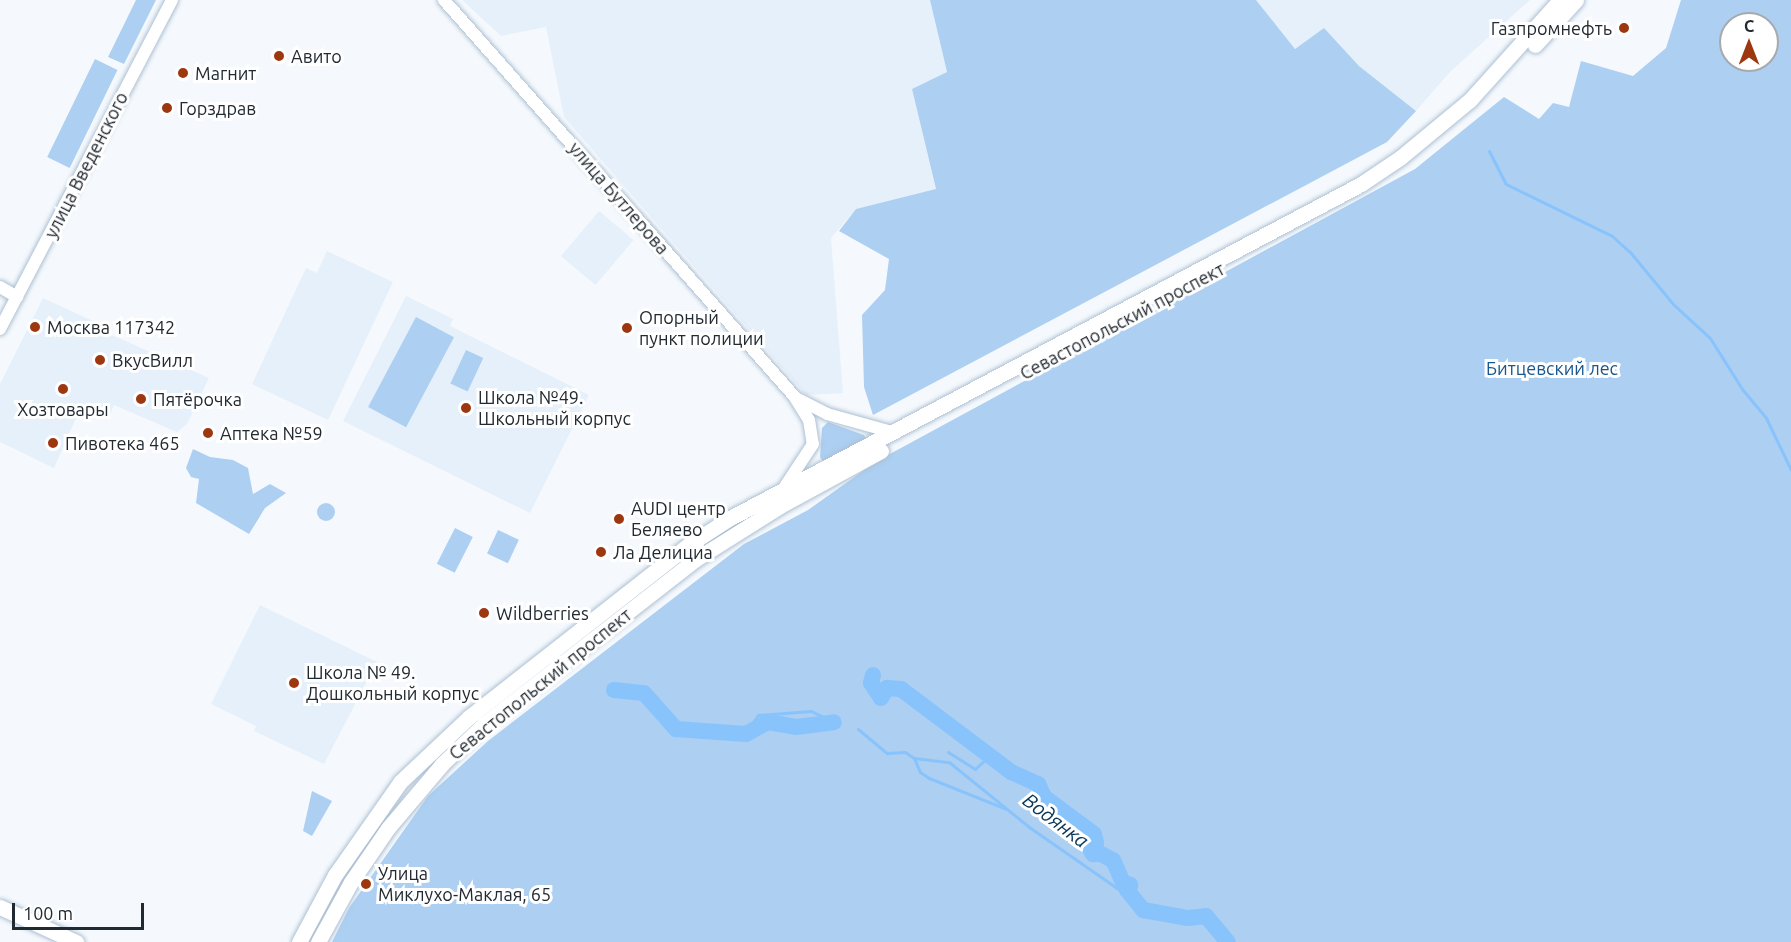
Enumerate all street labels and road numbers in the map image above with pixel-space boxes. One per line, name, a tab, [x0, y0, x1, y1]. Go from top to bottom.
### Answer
street label: улица Введенского	[40, 88, 132, 242]
street label: улица Бутлерова	[564, 137, 674, 259]
street label: Севастопольский проспект	[1016, 258, 1228, 384]
street label: Севастопольский проспект	[444, 604, 636, 764]

